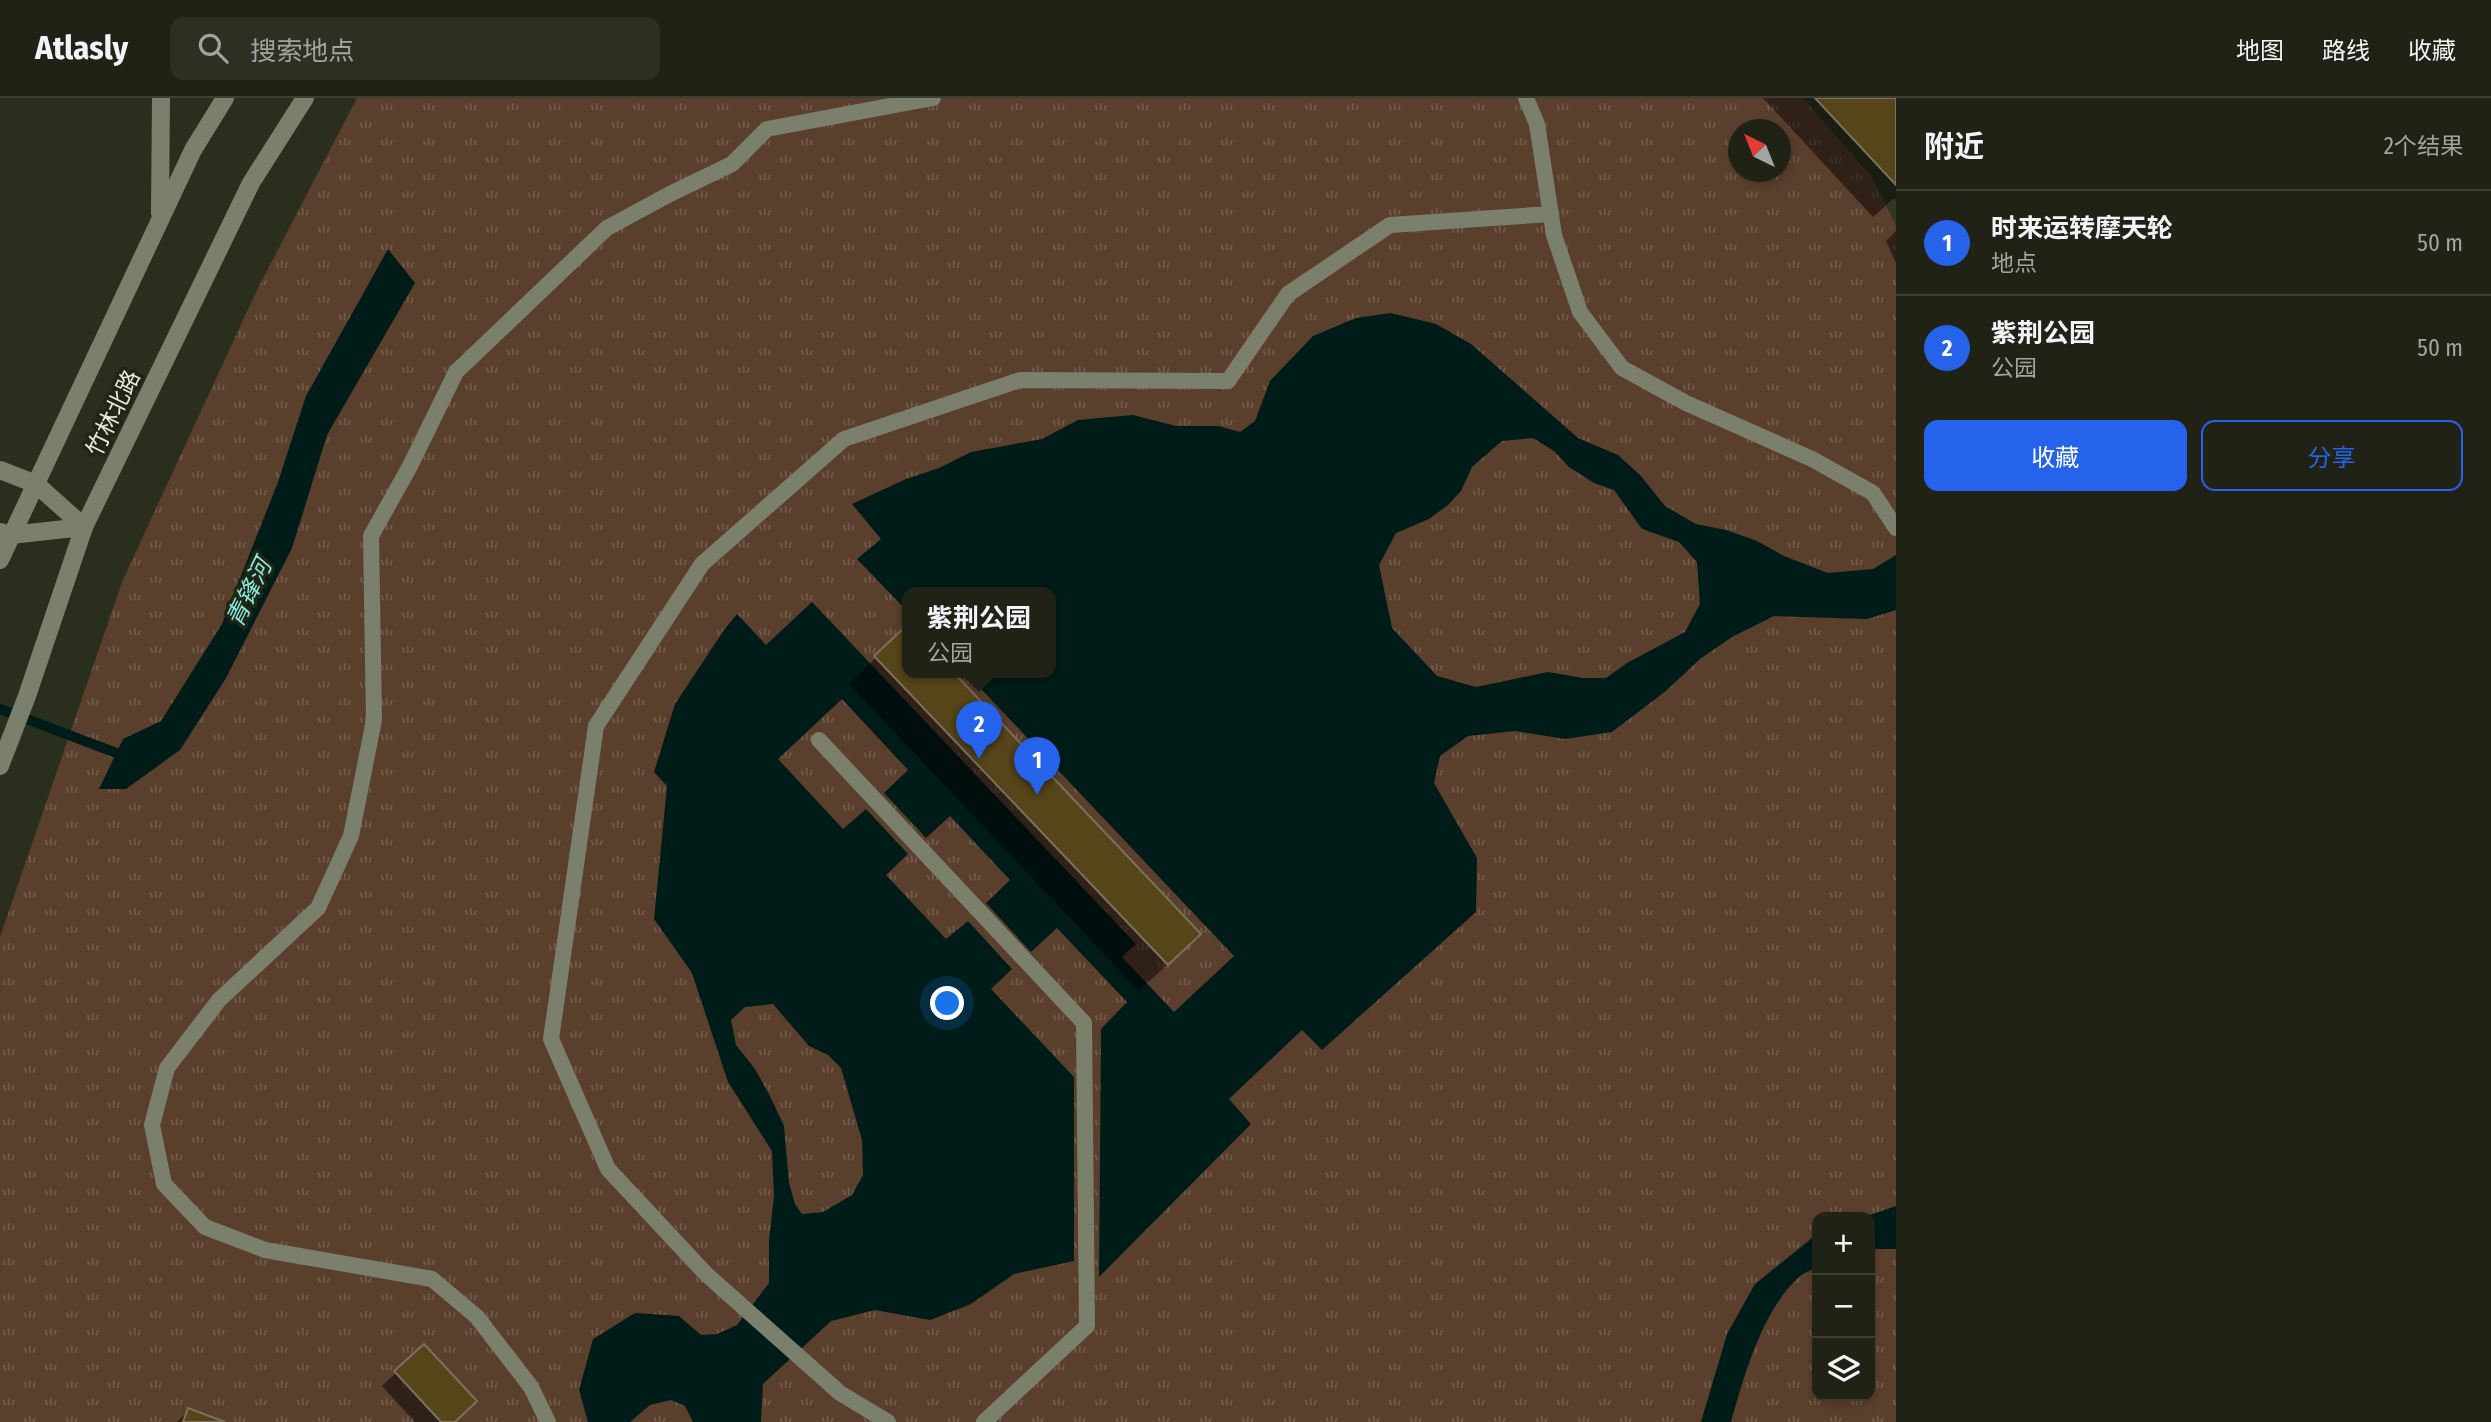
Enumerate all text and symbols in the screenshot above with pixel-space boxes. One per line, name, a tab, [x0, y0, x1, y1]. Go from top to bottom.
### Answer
search box	[170, 17, 660, 80]
text: Atlasly	[35, 28, 128, 68]
icon: search	[194, 29, 232, 67]
text: 搜索地点	[250, 36, 354, 67]
text: 地图	[2236, 37, 2284, 65]
text: 路线	[2322, 37, 2370, 65]
text: 收藏	[2408, 37, 2456, 65]
north arrow	[1728, 119, 1791, 182]
text: 附近	[1924, 129, 1984, 165]
text: 2个结果	[2384, 132, 2463, 160]
text: 时来运转摩天轮	[1991, 213, 2173, 244]
text: 1	[1942, 229, 1952, 257]
text: 50 m	[2417, 229, 2463, 257]
text: 地点	[1991, 249, 2037, 277]
text: 紫荆公园	[1991, 318, 2095, 349]
text: 2	[1942, 334, 1952, 362]
text: 50 m	[2417, 334, 2463, 362]
text: 公园	[1991, 354, 2037, 382]
street label: 竹林北路	[80, 366, 146, 460]
button: 收藏	[1924, 420, 2187, 491]
button: 分享	[2201, 420, 2463, 491]
water label: 青锋河	[221, 551, 279, 631]
popup	[902, 587, 1056, 678]
text: 紫荆公园	[927, 603, 1031, 634]
text: 公园	[927, 639, 973, 667]
pin: 2	[956, 701, 1002, 759]
pin: 1	[1014, 737, 1060, 795]
your location	[930, 986, 964, 1020]
map controls	[1812, 1212, 1875, 1401]
button: +	[1812, 1212, 1875, 1275]
button: −	[1812, 1275, 1875, 1338]
button: layers	[1812, 1338, 1875, 1401]

